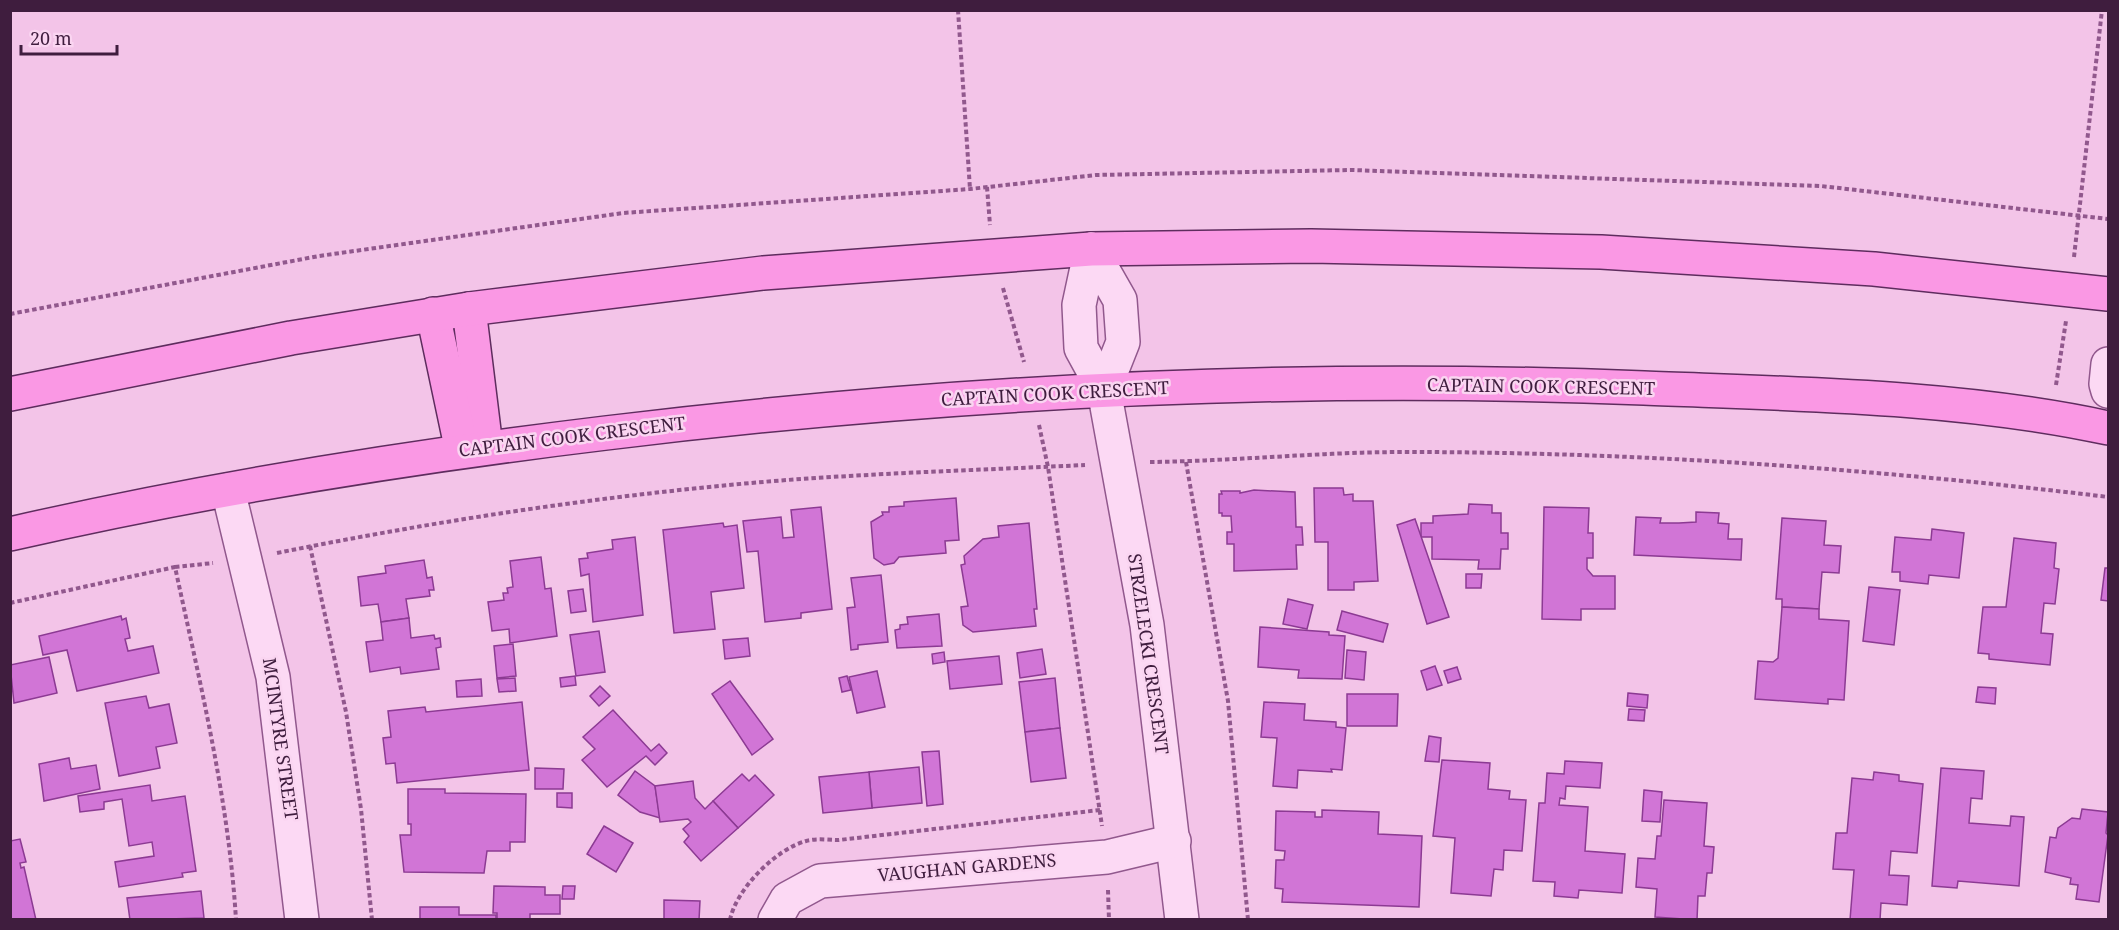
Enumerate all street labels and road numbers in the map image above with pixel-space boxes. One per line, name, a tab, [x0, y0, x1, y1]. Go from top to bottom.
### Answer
street label: CAPTAIN COOK CRESCENT	[1427, 372, 1655, 400]
street label: CAPTAIN COOK CRESCENT	[940, 375, 1170, 411]
street label: CAPTAIN COOK CRESCENT	[457, 410, 687, 462]
street label: STRZELECKI CRESCENT	[1123, 552, 1175, 756]
street label: MCINTYRE STREET	[258, 656, 304, 822]
street label: VAUGHAN GARDENS	[877, 847, 1057, 887]

